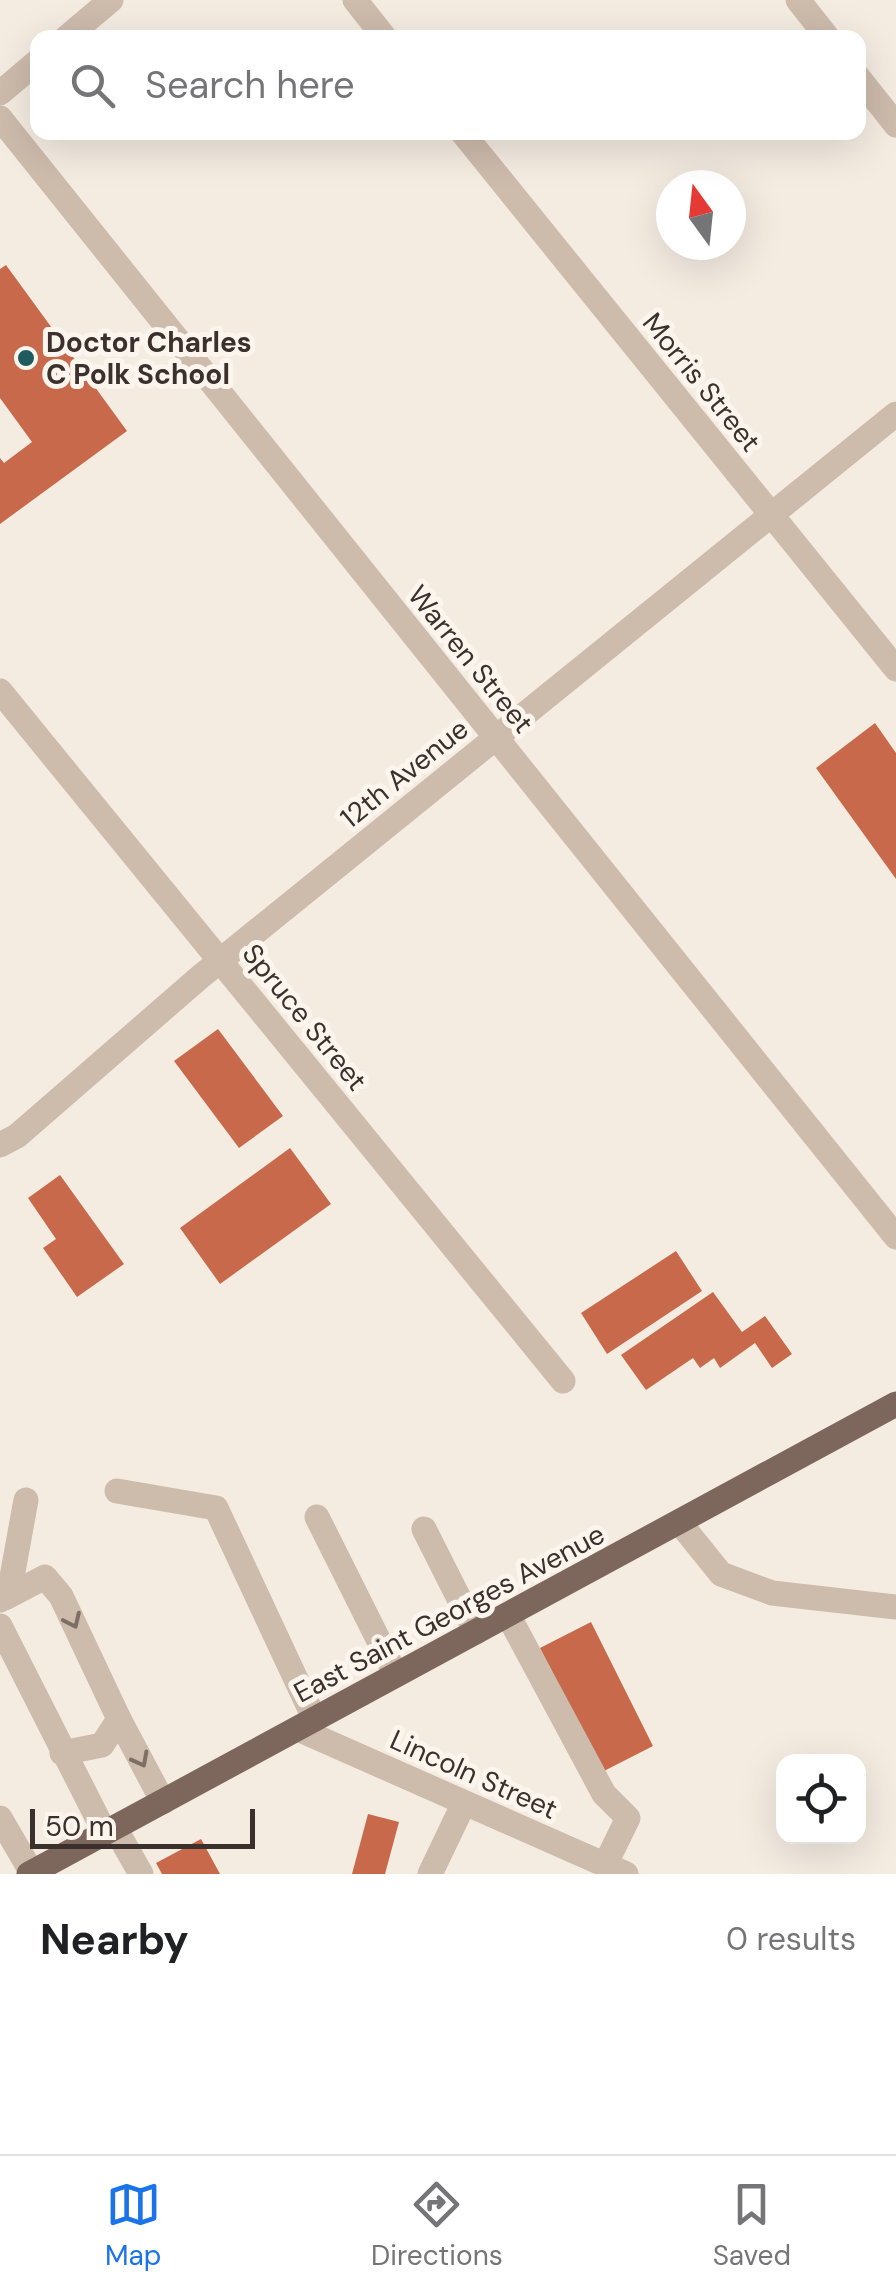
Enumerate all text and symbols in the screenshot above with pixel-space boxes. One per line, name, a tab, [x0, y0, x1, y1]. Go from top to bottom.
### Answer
search box	[30, 30, 866, 140]
icon: search	[65, 58, 120, 113]
text: Search here	[145, 60, 355, 110]
north arrow	[656, 170, 746, 260]
street label: Morris Street	[634, 305, 769, 459]
place label: Doctor Charles C Polk School	[46, 324, 252, 393]
marker: Doctor Charles C Polk School	[15, 347, 37, 369]
street label: Warren Street	[400, 578, 542, 741]
street label: 12th Avenue	[333, 710, 476, 836]
street label: Spruce Street	[234, 936, 375, 1098]
street label: East Saint Georges Avenue	[287, 1516, 611, 1711]
one-way arrow	[61, 1611, 81, 1629]
street label: Lincoln Street	[384, 1721, 563, 1828]
one-way arrow	[128, 1750, 148, 1768]
map controls	[776, 1754, 866, 1844]
button: locate	[776, 1754, 866, 1844]
scale bar	[30, 1804, 255, 1848]
text: 50 m	[45, 1808, 114, 1845]
text: Nearby	[40, 1912, 189, 1967]
text: 0 results	[726, 1918, 856, 1960]
tab: Map	[105, 2177, 161, 2274]
tab: Directions	[371, 2177, 503, 2274]
tab: Saved	[713, 2177, 791, 2274]

